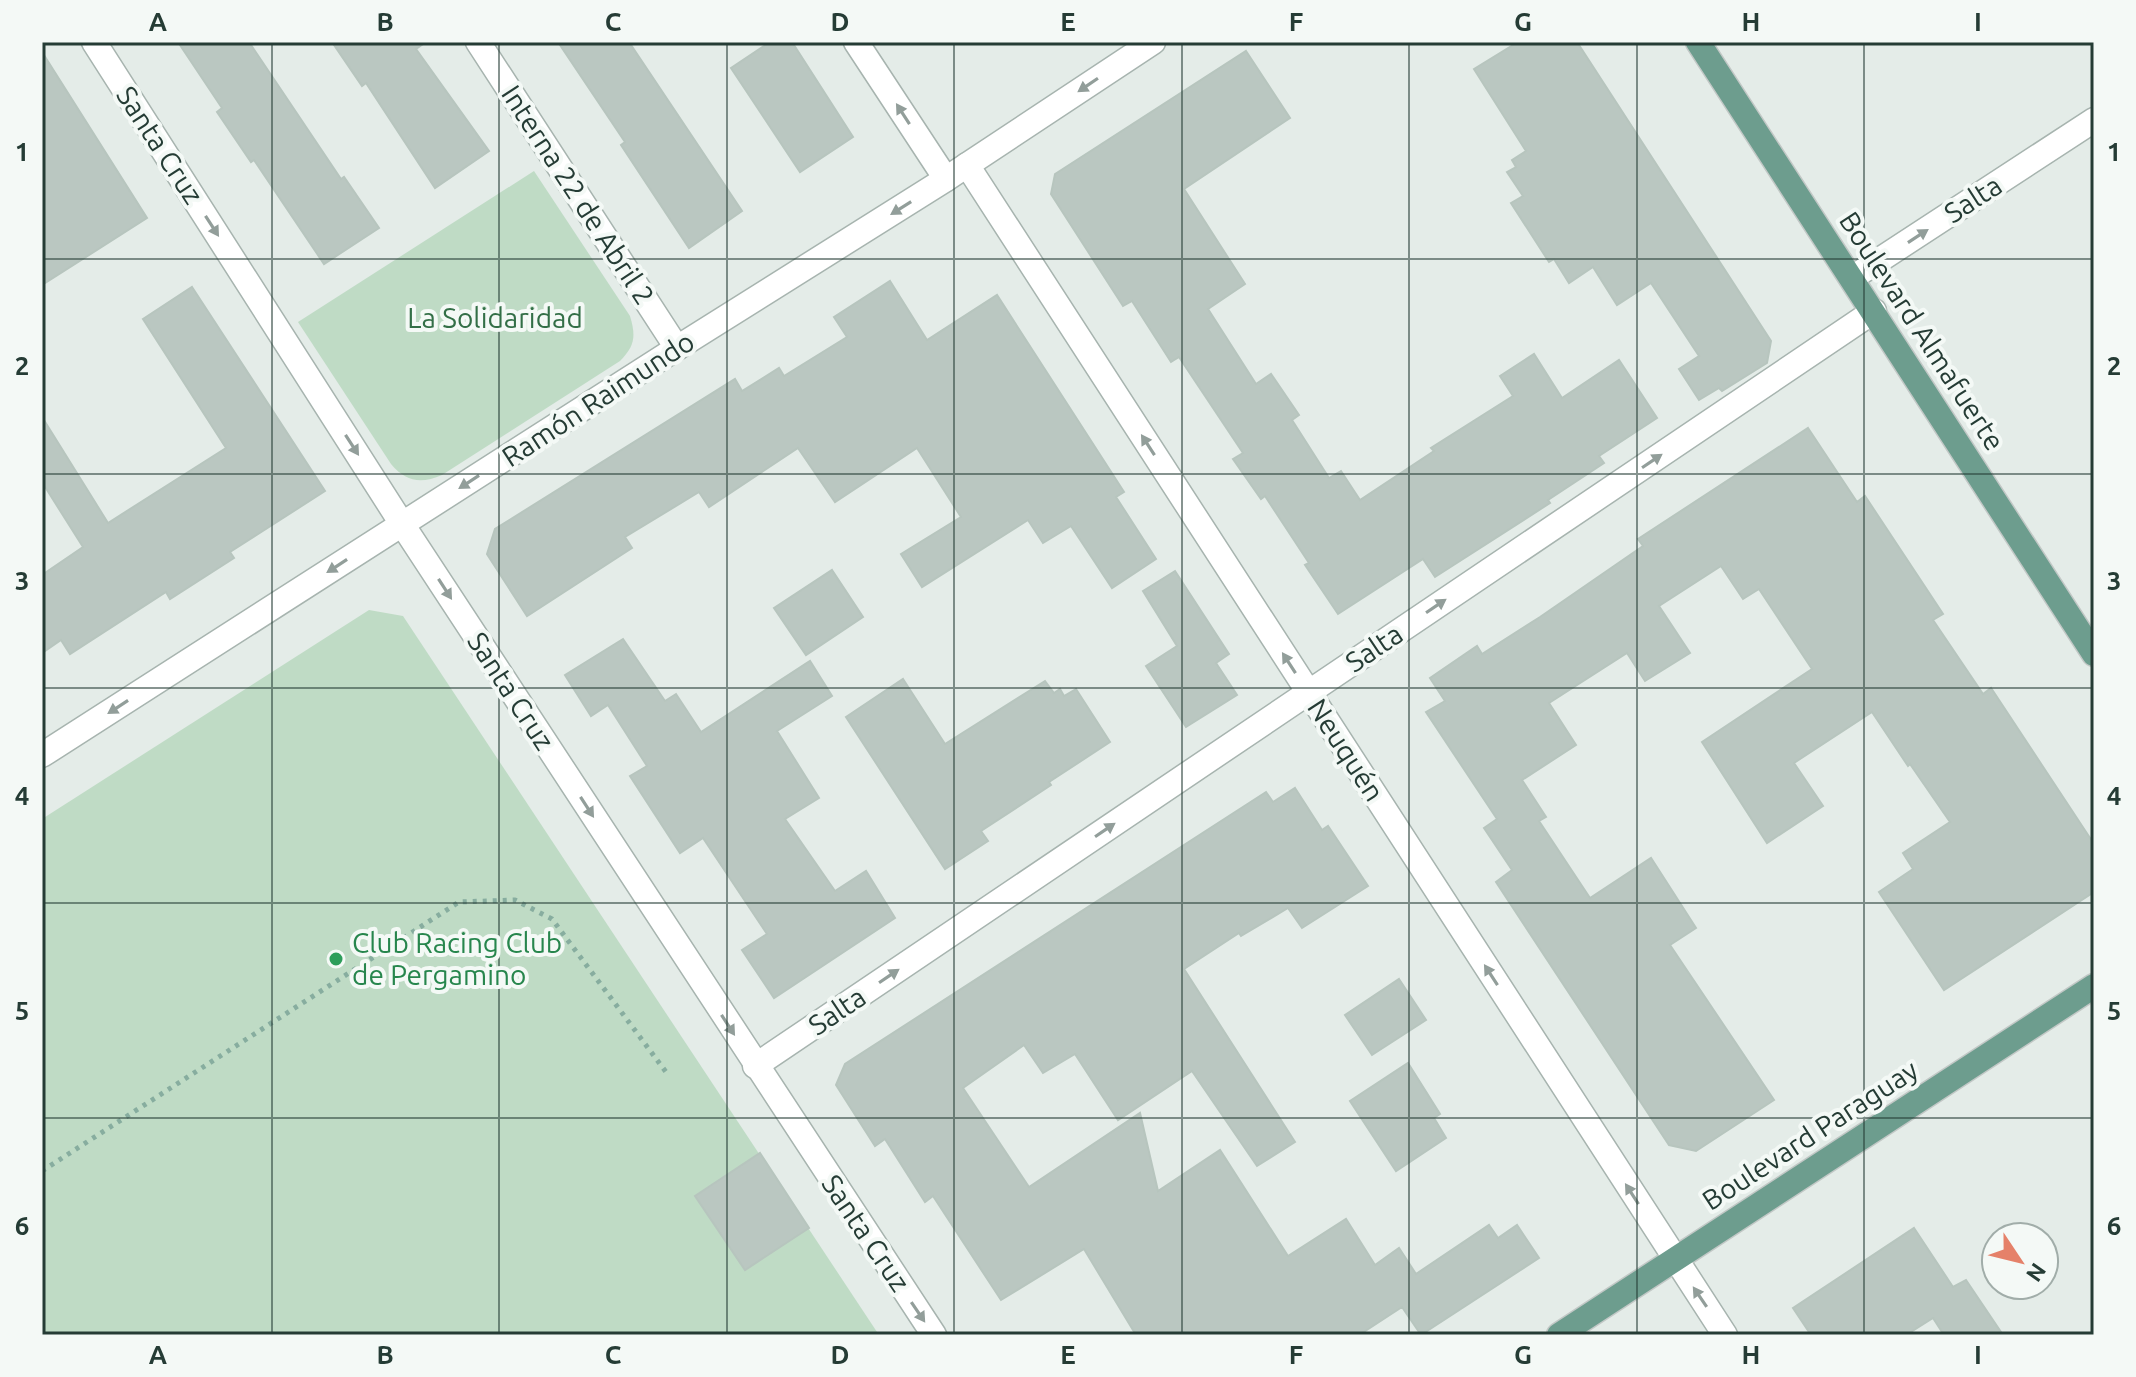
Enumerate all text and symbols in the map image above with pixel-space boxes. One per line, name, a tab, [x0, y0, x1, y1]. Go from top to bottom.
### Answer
text: A	[149, 7, 168, 36]
text: B	[376, 7, 394, 36]
text: C	[605, 7, 622, 36]
text: D	[831, 7, 849, 36]
text: E	[1060, 7, 1076, 36]
text: F	[1289, 7, 1303, 36]
text: G	[1514, 7, 1532, 36]
text: H	[1742, 7, 1760, 36]
text: I	[1974, 7, 1982, 36]
one-way arrow	[1077, 77, 1099, 92]
street label: Interna 22 de Abril 2	[496, 79, 661, 310]
street label: Santa Cruz	[111, 80, 210, 209]
one-way arrow	[896, 103, 911, 125]
text: 1	[15, 137, 29, 166]
text: 1	[2107, 137, 2121, 166]
street label: Salta	[1938, 169, 2007, 228]
one-way arrow	[890, 200, 912, 214]
street label: Boulevard Almafuerte	[1834, 206, 2011, 456]
one-way arrow	[204, 215, 218, 237]
one-way arrow	[1907, 229, 1928, 244]
park label: La Solidaridad	[407, 302, 583, 333]
street label: Ramón Raimundo	[496, 325, 699, 472]
text: 2	[15, 351, 29, 380]
text: 2	[2107, 351, 2121, 380]
one-way arrow	[344, 434, 358, 456]
one-way arrow	[1141, 434, 1155, 456]
one-way arrow	[1641, 453, 1662, 468]
one-way arrow	[458, 474, 479, 489]
one-way arrow	[326, 559, 347, 574]
text: 3	[15, 566, 29, 595]
text: 3	[2107, 566, 2121, 595]
one-way arrow	[437, 579, 452, 600]
one-way arrow	[1425, 599, 1447, 613]
street label: Salta	[1339, 617, 1408, 678]
street label: Santa Cruz	[462, 626, 561, 755]
one-way arrow	[1283, 652, 1297, 674]
street label: Neuquén	[1302, 693, 1391, 806]
one-way arrow	[107, 699, 129, 713]
text: 4	[15, 781, 29, 810]
text: 4	[2107, 781, 2121, 810]
one-way arrow	[579, 797, 594, 818]
one-way arrow	[1094, 822, 1115, 837]
place label: Club Racing Club de Pergamino	[352, 927, 562, 990]
marker: Club Racing Club de Pergamino	[327, 950, 345, 968]
one-way arrow	[1484, 965, 1499, 986]
one-way arrow	[879, 968, 900, 983]
street label: Salta	[802, 980, 871, 1041]
text: 5	[15, 996, 29, 1025]
text: 5	[2107, 996, 2121, 1025]
one-way arrow	[721, 1015, 736, 1036]
street label: Boulevard Paraguay	[1696, 1053, 1923, 1216]
street label: Santa Cruz	[816, 1169, 917, 1297]
one-way arrow	[1626, 1183, 1640, 1205]
text: 6	[15, 1211, 29, 1240]
text: 6	[2107, 1211, 2121, 1240]
north arrow	[1980, 1221, 2060, 1301]
text: N	[2022, 1259, 2052, 1287]
one-way arrow	[1693, 1286, 1708, 1308]
one-way arrow	[911, 1301, 925, 1323]
text: A	[149, 1340, 168, 1369]
text: B	[376, 1340, 394, 1369]
text: C	[605, 1340, 622, 1369]
text: D	[831, 1340, 849, 1369]
text: E	[1060, 1340, 1076, 1369]
text: F	[1289, 1340, 1303, 1369]
text: G	[1514, 1340, 1532, 1369]
text: H	[1742, 1340, 1760, 1369]
text: I	[1974, 1340, 1982, 1369]

